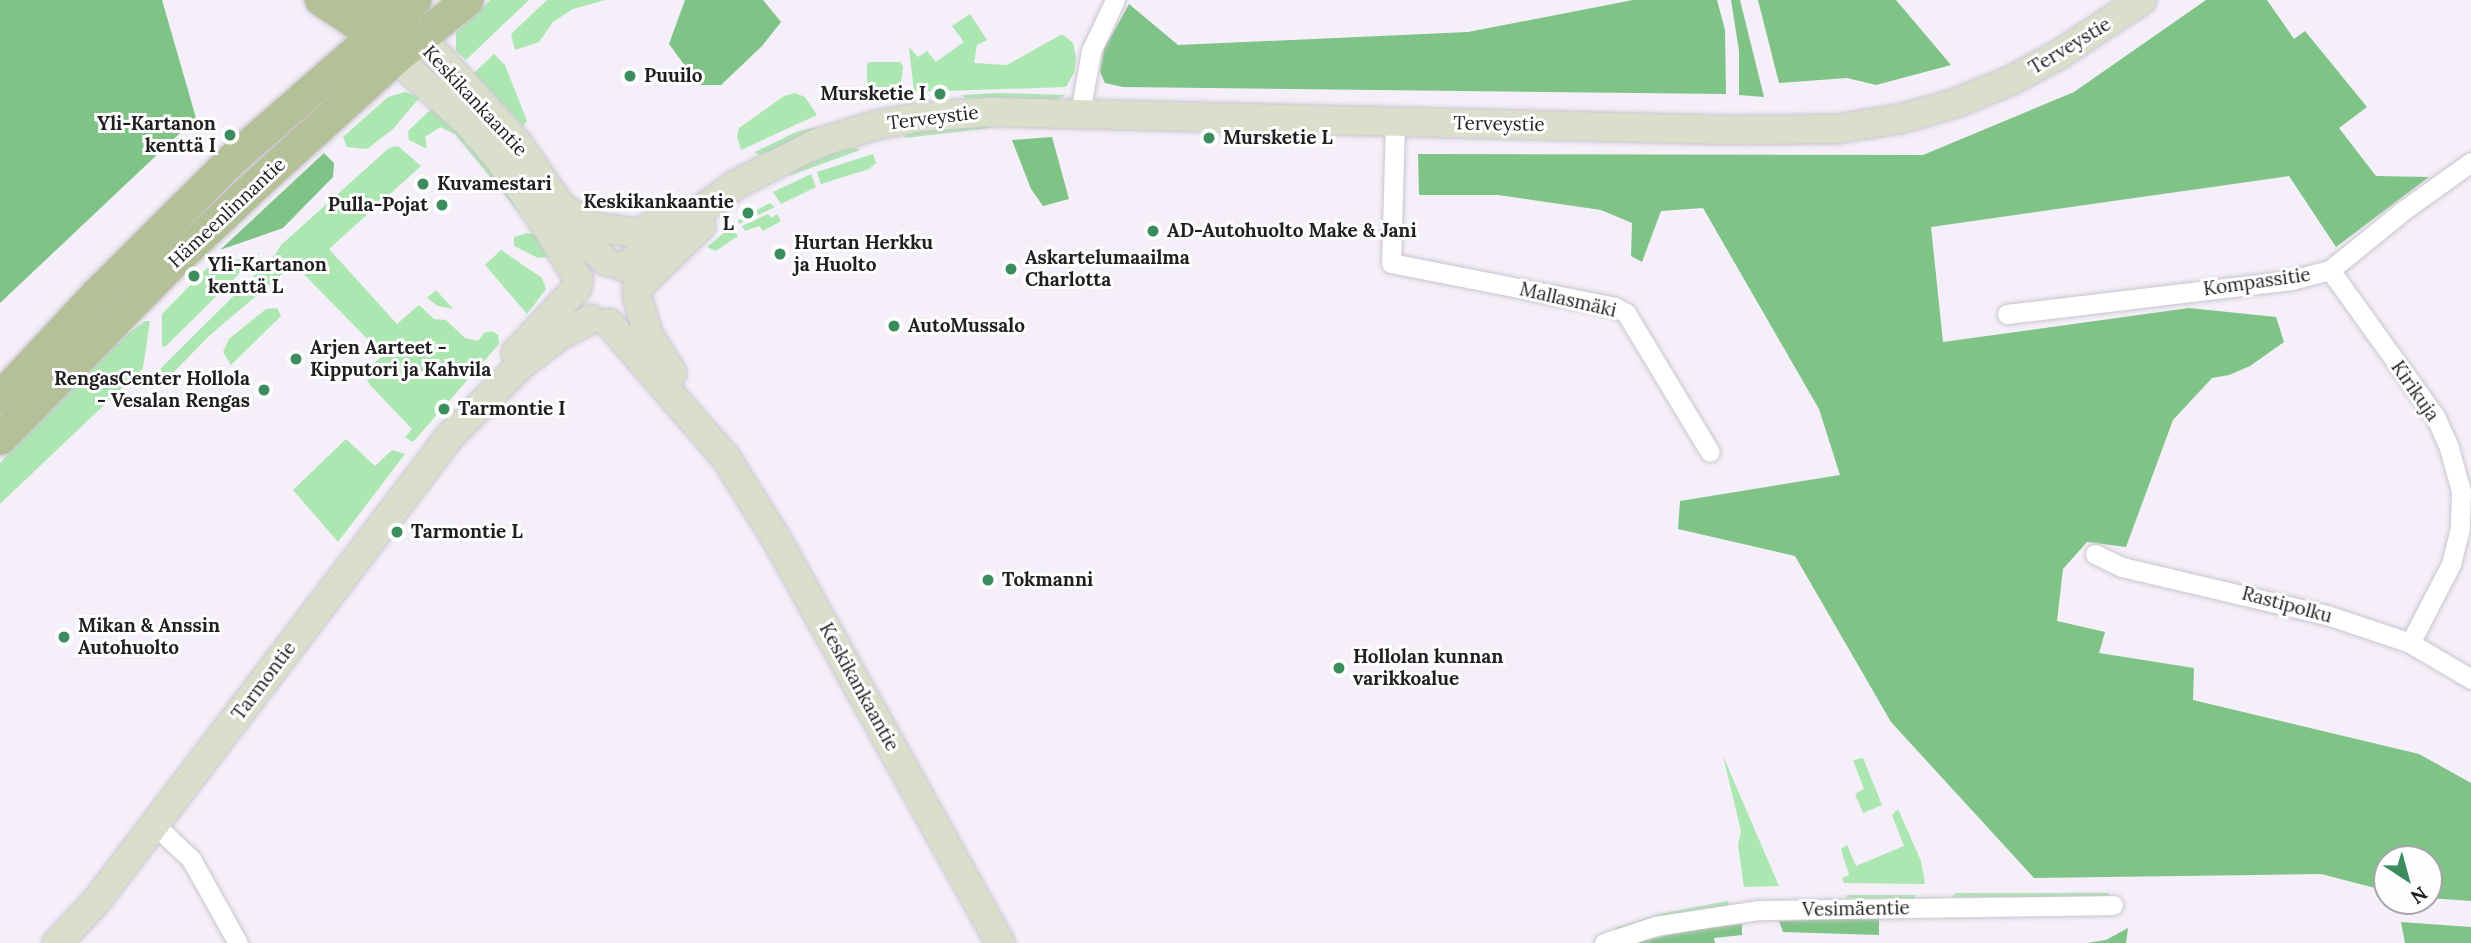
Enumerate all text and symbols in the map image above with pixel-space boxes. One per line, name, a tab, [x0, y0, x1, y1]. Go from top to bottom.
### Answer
street label: Terveystie	[2025, 13, 2115, 79]
street label: Keskikankaantie	[418, 41, 532, 161]
place label: Puuilo	[644, 65, 703, 87]
marker: Puuilo	[622, 68, 638, 84]
place label: Mursketie I	[820, 83, 926, 105]
marker: Mursketie I	[932, 86, 948, 102]
street label: Terveystie	[886, 101, 980, 135]
street label: Terveystie	[1453, 112, 1545, 136]
place label: Yli-Kartanon kenttä I	[97, 113, 216, 157]
marker: Yli-Kartanon kenttä I	[222, 127, 238, 143]
place label: Mursketie L	[1223, 127, 1333, 149]
marker: Mursketie L	[1201, 130, 1217, 146]
street label: Hämeenlinnantie	[164, 153, 290, 273]
place label: Kuvamestari	[437, 173, 552, 195]
marker: Kuvamestari	[415, 176, 431, 192]
place label: Keskikankaantie L	[583, 191, 734, 235]
place label: Pulla-Pojat	[328, 194, 428, 216]
marker: Pulla-Pojat	[434, 197, 450, 213]
marker: Keskikankaantie L	[740, 205, 756, 221]
place label: AD-Autohuolto Make & Jani	[1167, 220, 1417, 242]
marker: AD-Autohuolto Make & Jani	[1145, 223, 1161, 239]
place label: Hurtan Herkku ja Huolto	[794, 232, 933, 276]
marker: Hurtan Herkku ja Huolto	[772, 246, 788, 262]
place label: Askartelumaailma Charlotta	[1025, 247, 1190, 291]
place label: Yli-Kartanon kenttä L	[208, 254, 327, 298]
marker: Askartelumaailma Charlotta	[1003, 261, 1019, 277]
street label: Kompassitie	[2202, 263, 2312, 301]
marker: Yli-Kartanon kenttä L	[186, 268, 202, 284]
street label: Mallasmäki	[1517, 278, 1619, 322]
place label: AutoMussalo	[908, 315, 1025, 337]
marker: AutoMussalo	[886, 318, 902, 334]
place label: Arjen Aarteet - Kipputori ja Kahvila	[310, 337, 491, 381]
marker: Arjen Aarteet - Kipputori ja Kahvila	[288, 351, 304, 367]
street label: Kirikuja	[2386, 357, 2444, 425]
place label: RengasCenter Hollola - Vesalan Rengas	[54, 368, 250, 412]
marker: RengasCenter Hollola - Vesalan Rengas	[256, 382, 272, 398]
place label: Tarmontie I	[458, 398, 566, 420]
marker: Tarmontie I	[436, 401, 452, 417]
place label: Tarmontie L	[411, 521, 523, 543]
marker: Tarmontie L	[389, 524, 405, 540]
place label: Tokmanni	[1002, 569, 1093, 591]
marker: Tokmanni	[980, 572, 996, 588]
street label: Rastipolku	[2239, 582, 2335, 628]
place label: Mikan & Anssin Autohuolto	[78, 615, 220, 659]
street label: Keskikankaantie	[814, 619, 904, 755]
marker: Mikan & Anssin Autohuolto	[56, 629, 72, 645]
street label: Tarmontie	[227, 637, 301, 725]
place label: Hollolan kunnan varikkoalue	[1353, 646, 1503, 690]
marker: Hollolan kunnan varikkoalue	[1331, 660, 1347, 676]
north arrow	[2373, 845, 2443, 915]
text: N	[2406, 881, 2432, 909]
street label: Vesimäentie	[1802, 897, 1910, 921]

